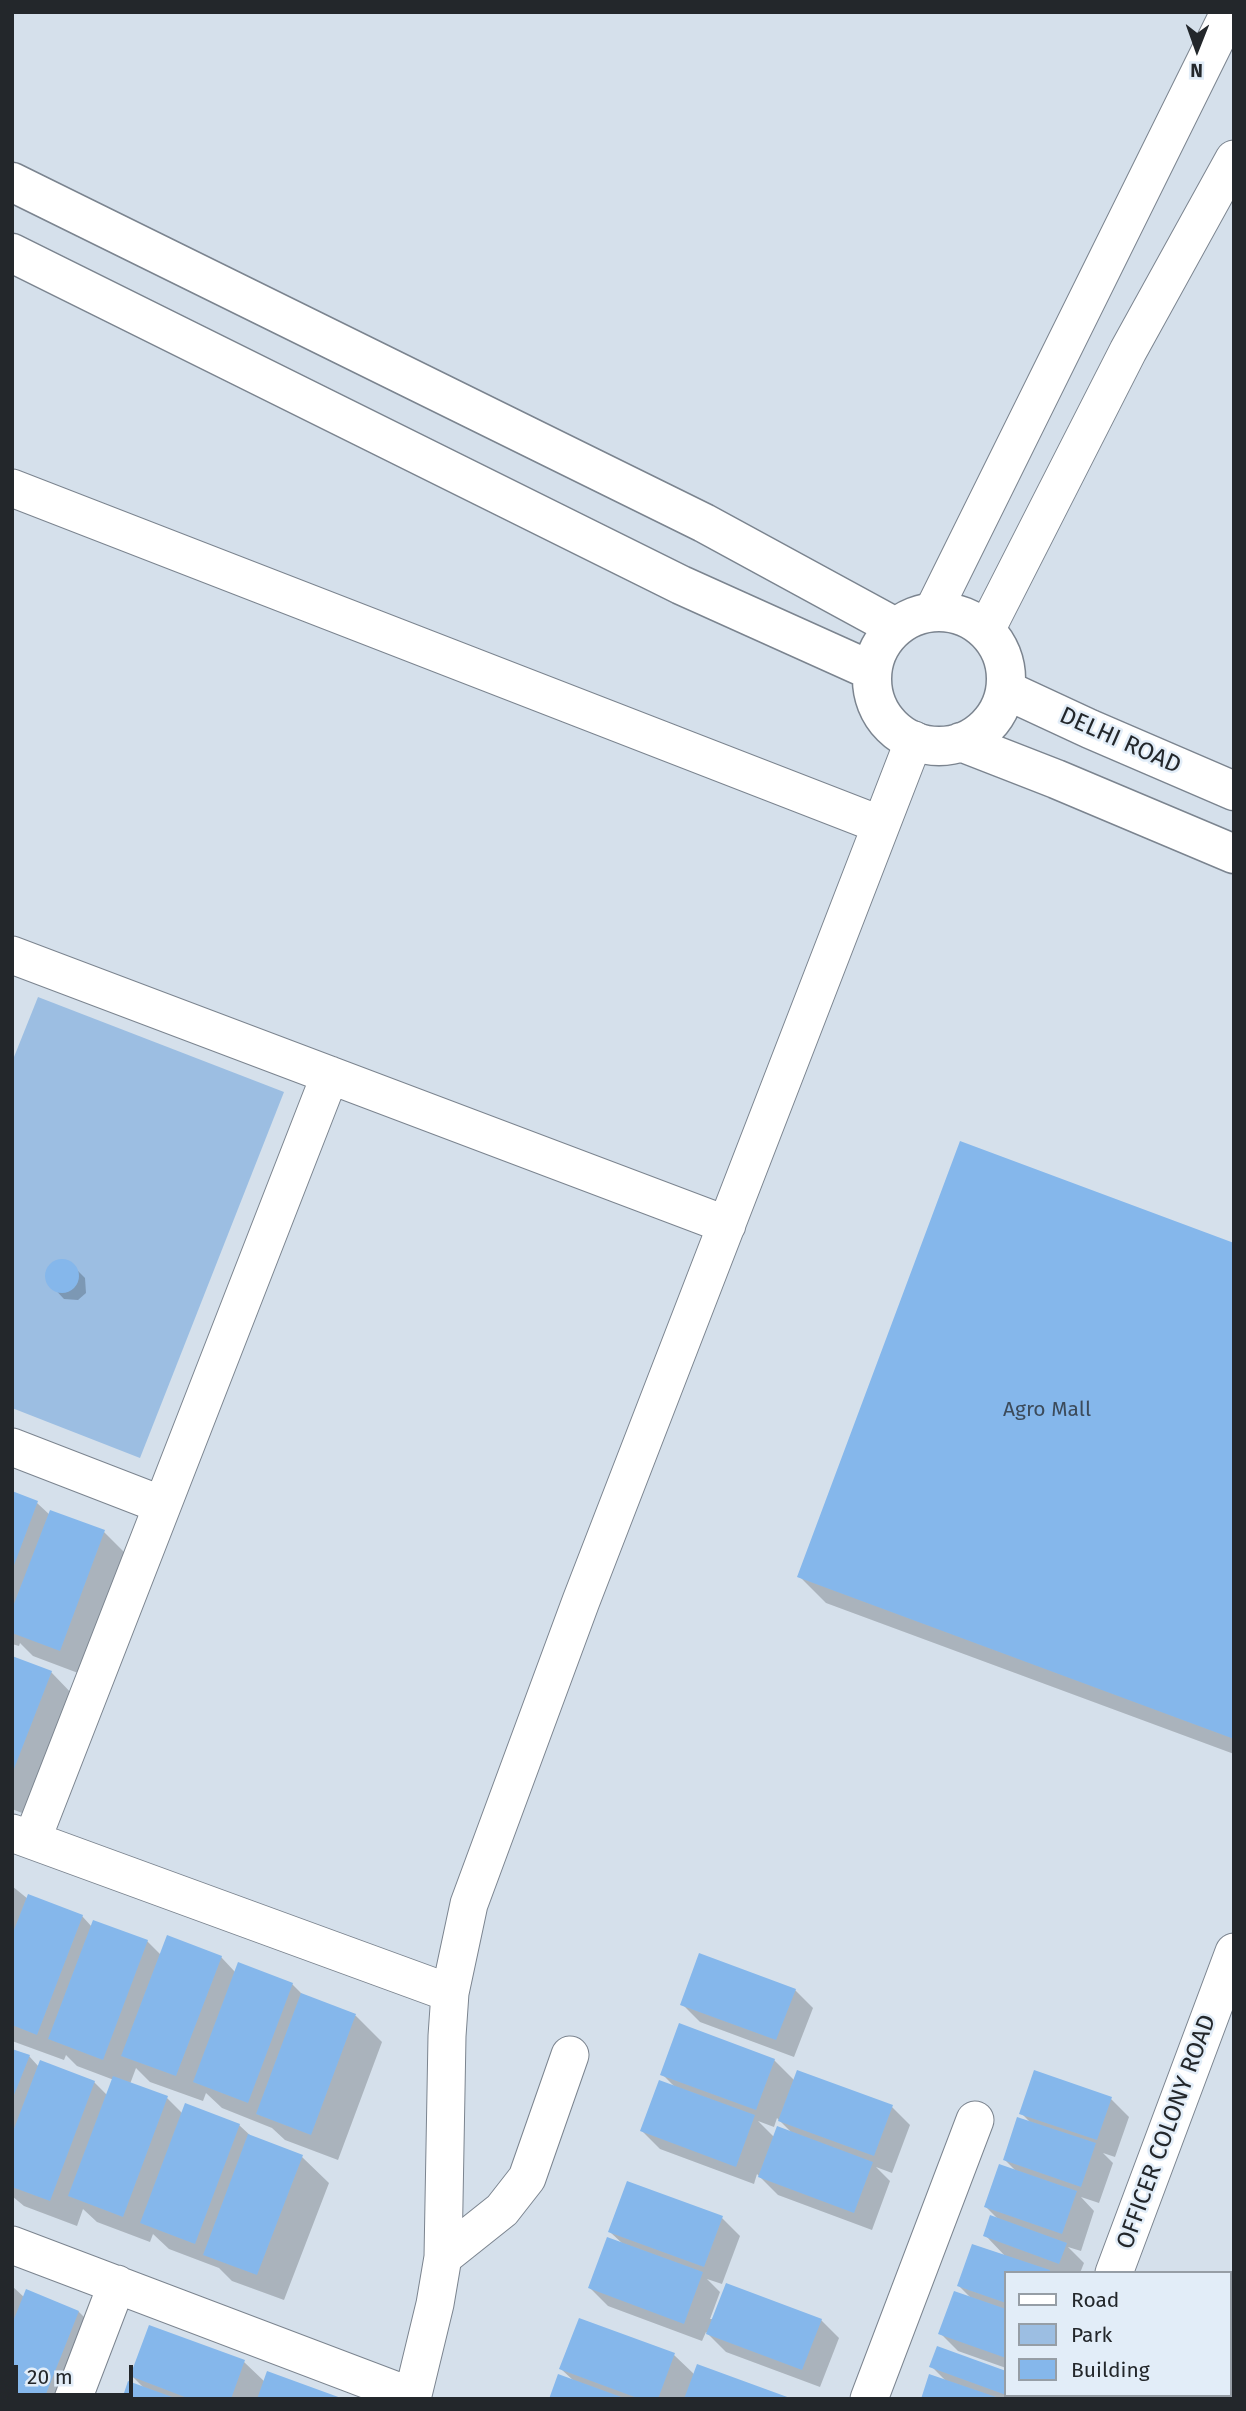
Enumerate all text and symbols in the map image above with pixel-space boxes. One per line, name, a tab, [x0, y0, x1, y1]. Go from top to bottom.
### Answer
north arrow	[1162, 14, 1232, 84]
text: N	[1190, 59, 1203, 82]
street label: DELHI ROAD	[1055, 701, 1185, 781]
house number: Agro Mall	[1003, 1397, 1091, 1423]
street label: OFFICER COLONY ROAD	[1111, 2011, 1223, 2253]
legend	[1004, 2271, 1232, 2397]
text: Road	[1071, 2287, 1119, 2313]
text: Park	[1071, 2322, 1112, 2348]
scale bar	[18, 2352, 136, 2396]
text: Building	[1071, 2357, 1150, 2383]
text: 20 m	[27, 2364, 73, 2390]

